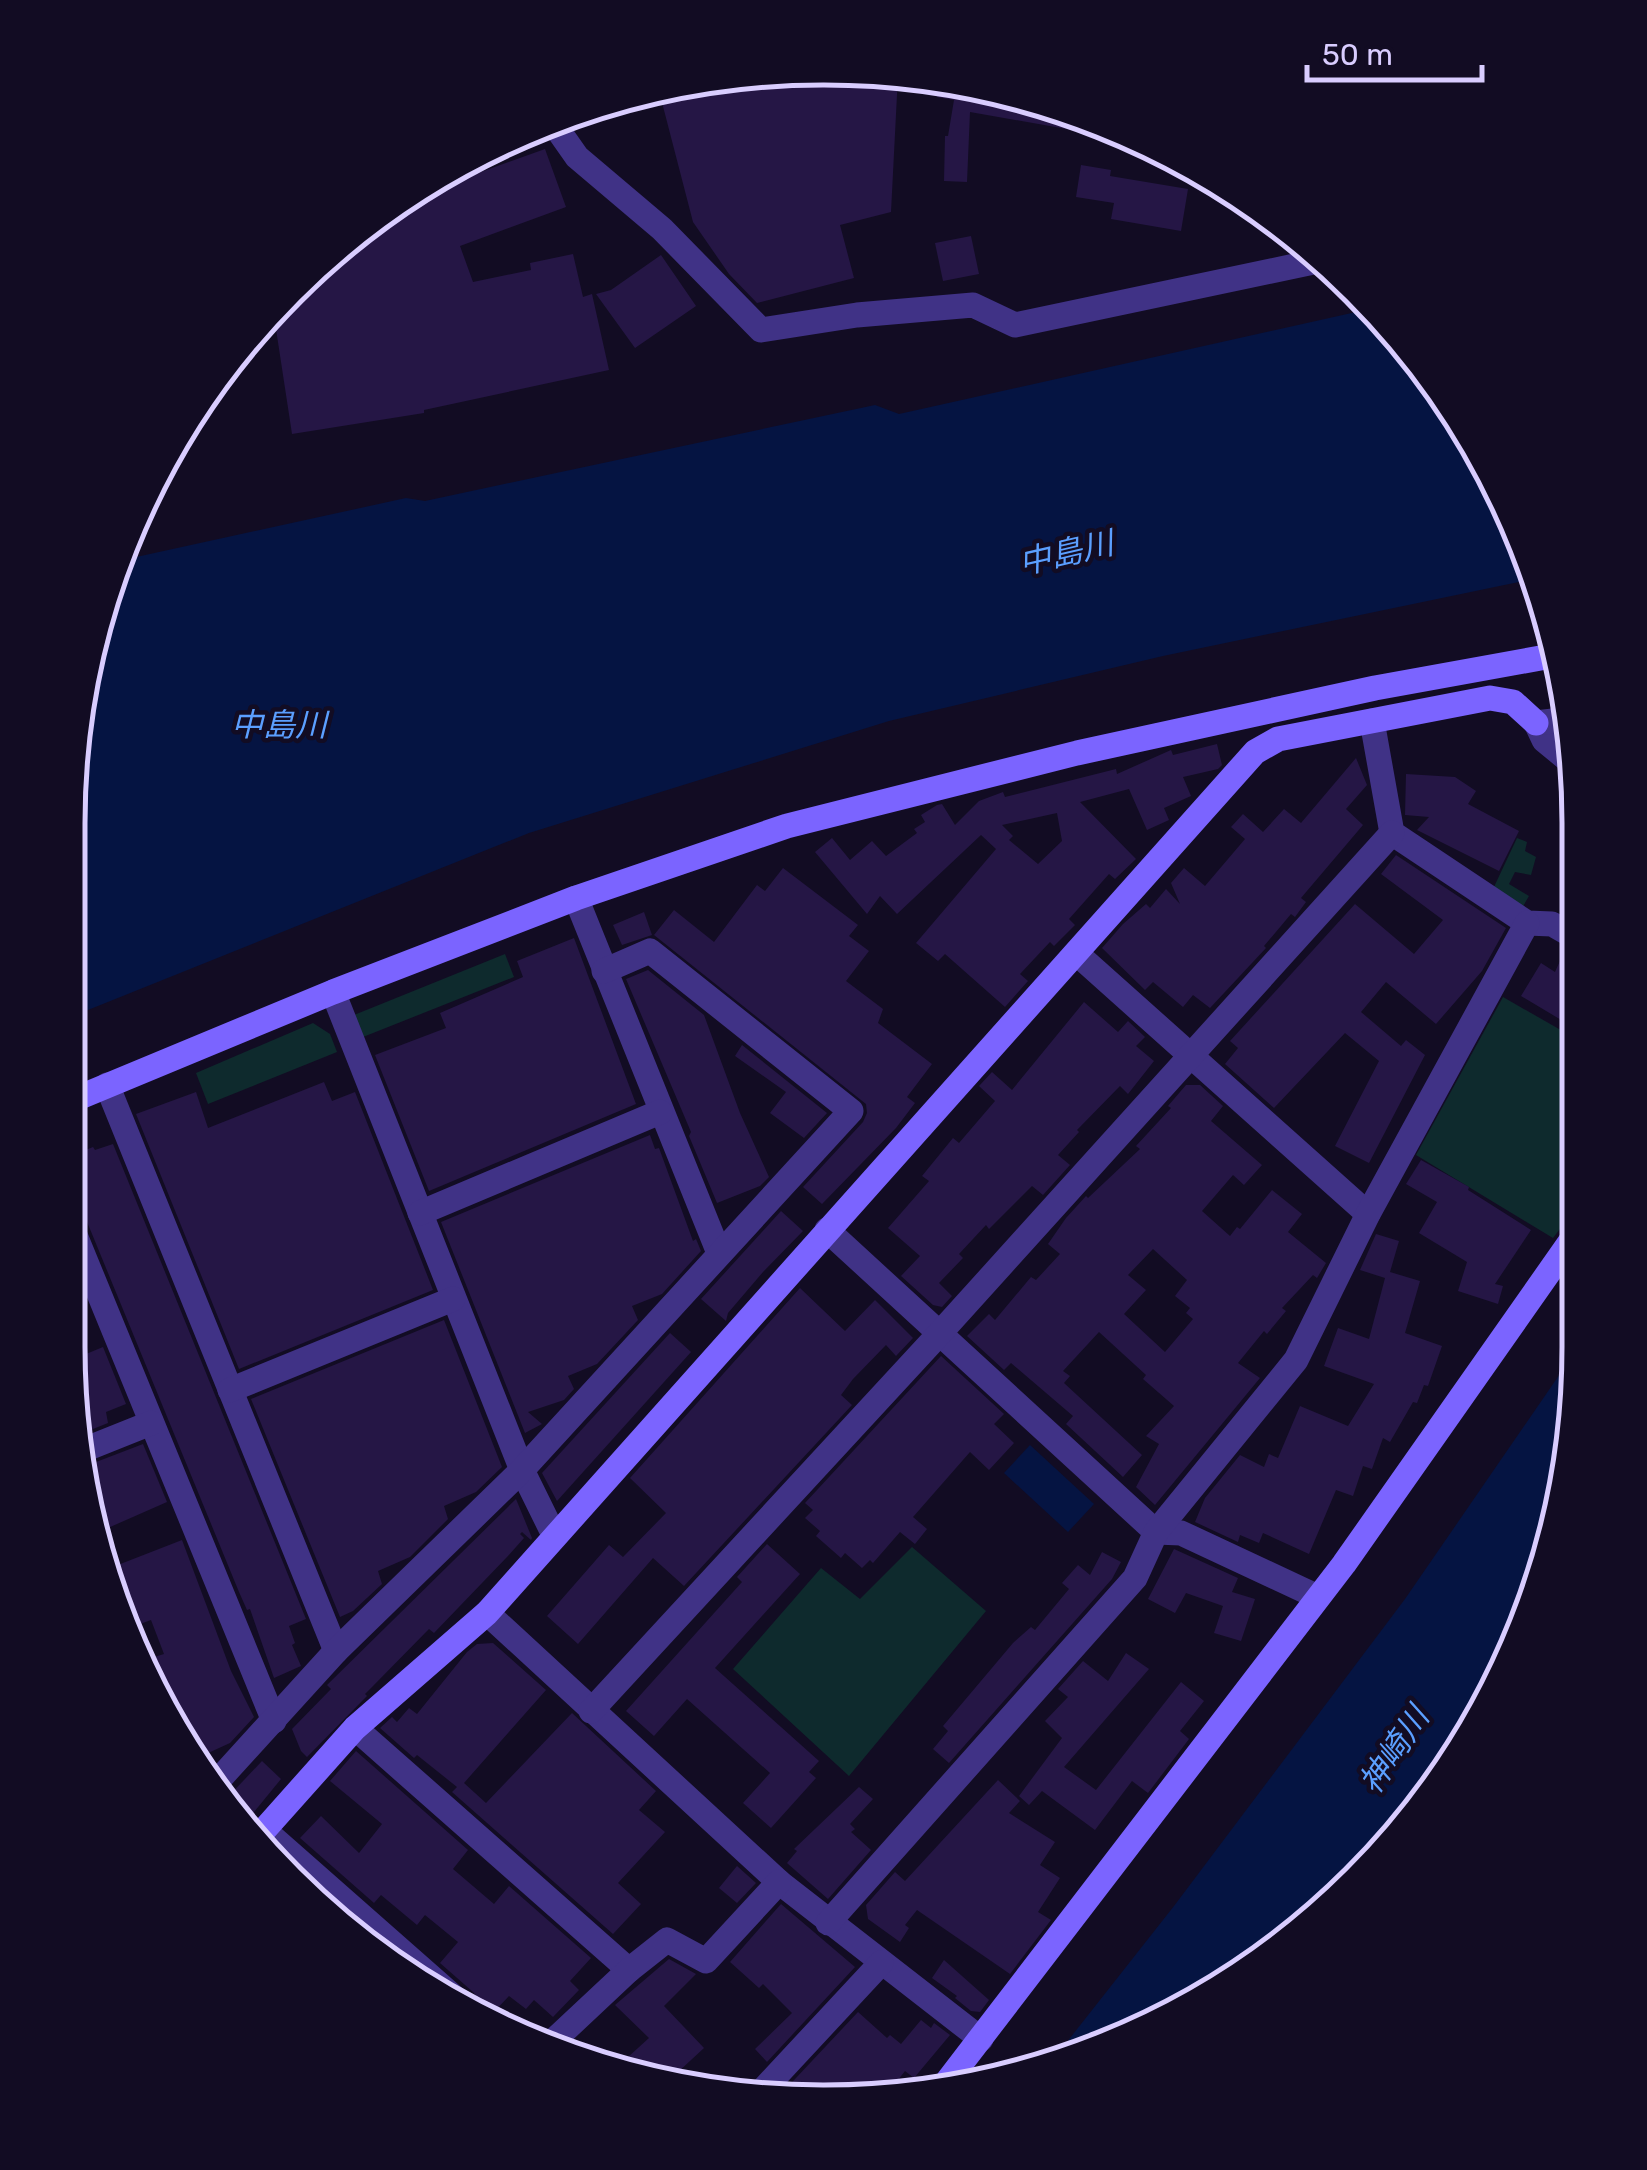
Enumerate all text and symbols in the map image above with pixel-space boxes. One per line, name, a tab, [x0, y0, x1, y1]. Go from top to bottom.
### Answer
scale bar	[1307, 20, 1482, 82]
text: 50 m	[1322, 37, 1393, 73]
water label: 中島川	[1015, 523, 1120, 582]
water label: 中島川	[231, 706, 330, 744]
water label: 神崎川	[1351, 1697, 1438, 1800]

